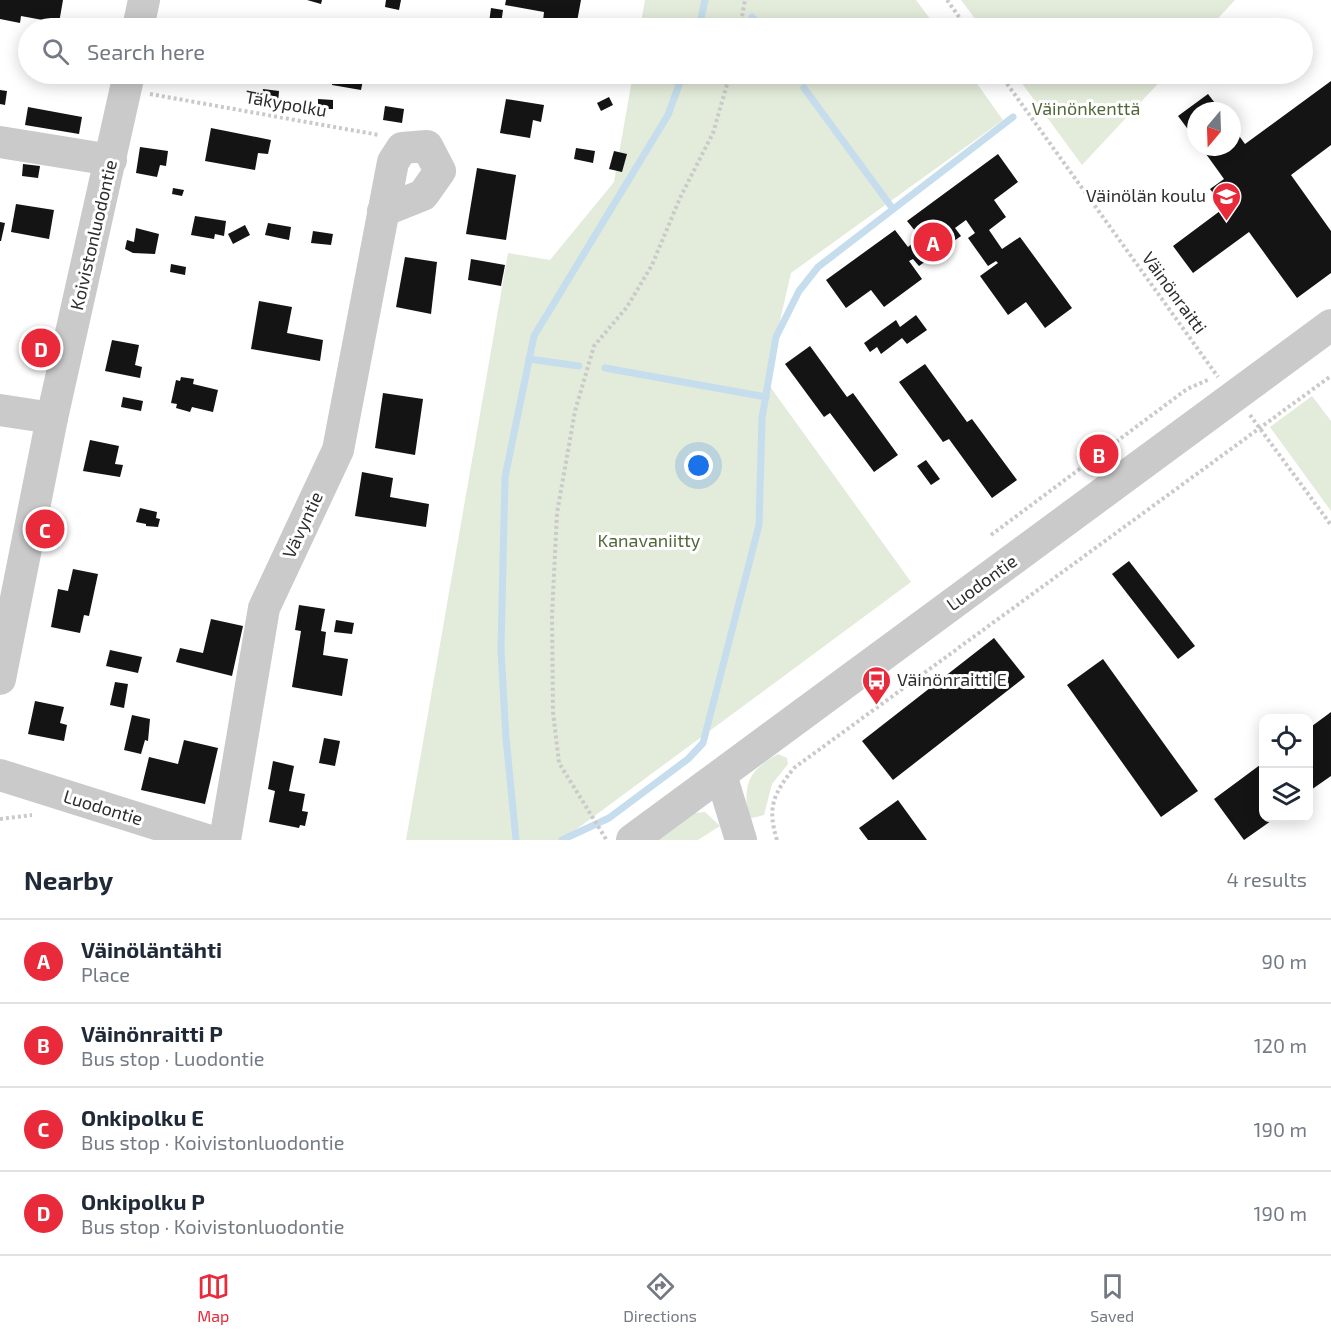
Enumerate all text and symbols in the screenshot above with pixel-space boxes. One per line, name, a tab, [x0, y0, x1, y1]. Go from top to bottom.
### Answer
search box	[18, 18, 1313, 84]
icon: search	[39, 35, 72, 68]
text: Search here	[87, 38, 205, 64]
street label: Täkypolku	[244, 85, 329, 121]
park label: Väinönkenttä	[1032, 97, 1140, 119]
north arrow	[1187, 102, 1241, 156]
street label: Koivistonluodontie	[65, 157, 121, 312]
school or university icon: Väinölän koulu	[1211, 180, 1243, 222]
place label: Väinölän koulu	[1086, 184, 1206, 206]
pin: A	[914, 220, 952, 264]
street label: Väinönraitti	[1138, 247, 1212, 338]
pin: D	[22, 326, 60, 370]
pin: B	[1080, 432, 1118, 476]
your location	[684, 451, 713, 480]
street label: Vävyntie	[277, 488, 327, 561]
pin: C	[26, 506, 64, 552]
park label: Kanavaniitty	[598, 529, 701, 551]
street label: Luodontie	[942, 549, 1021, 615]
bus stop icon: Väinönraitti E	[860, 664, 892, 706]
place label: Väinönraitti E	[897, 668, 1007, 690]
map controls	[1259, 714, 1313, 822]
button: locate	[1259, 714, 1313, 768]
button: layers	[1259, 768, 1313, 822]
street label: Luodontie	[61, 785, 146, 830]
text: Nearby	[24, 864, 113, 895]
text: 4 results	[1227, 867, 1307, 891]
text: Väinöläntähti	[81, 936, 222, 962]
text: A	[37, 949, 50, 973]
text: 90 m	[1262, 949, 1307, 973]
text: Place	[81, 962, 130, 986]
text: Väinönraitti P	[81, 1020, 223, 1046]
text: B	[37, 1033, 50, 1057]
text: 120 m	[1254, 1033, 1307, 1057]
text: Bus stop · Luodontie	[81, 1046, 265, 1070]
text: Onkipolku E	[81, 1104, 204, 1130]
text: C	[38, 1117, 49, 1141]
text: 190 m	[1254, 1117, 1307, 1141]
text: Bus stop · Koivistonluodontie	[81, 1130, 344, 1154]
text: Onkipolku P	[81, 1188, 205, 1214]
text: D	[37, 1201, 50, 1225]
text: 190 m	[1254, 1201, 1307, 1225]
text: Bus stop · Koivistonluodontie	[81, 1214, 344, 1238]
tab: Map	[197, 1270, 230, 1325]
tab: Directions	[623, 1270, 697, 1325]
tab: Saved	[1090, 1270, 1134, 1325]

